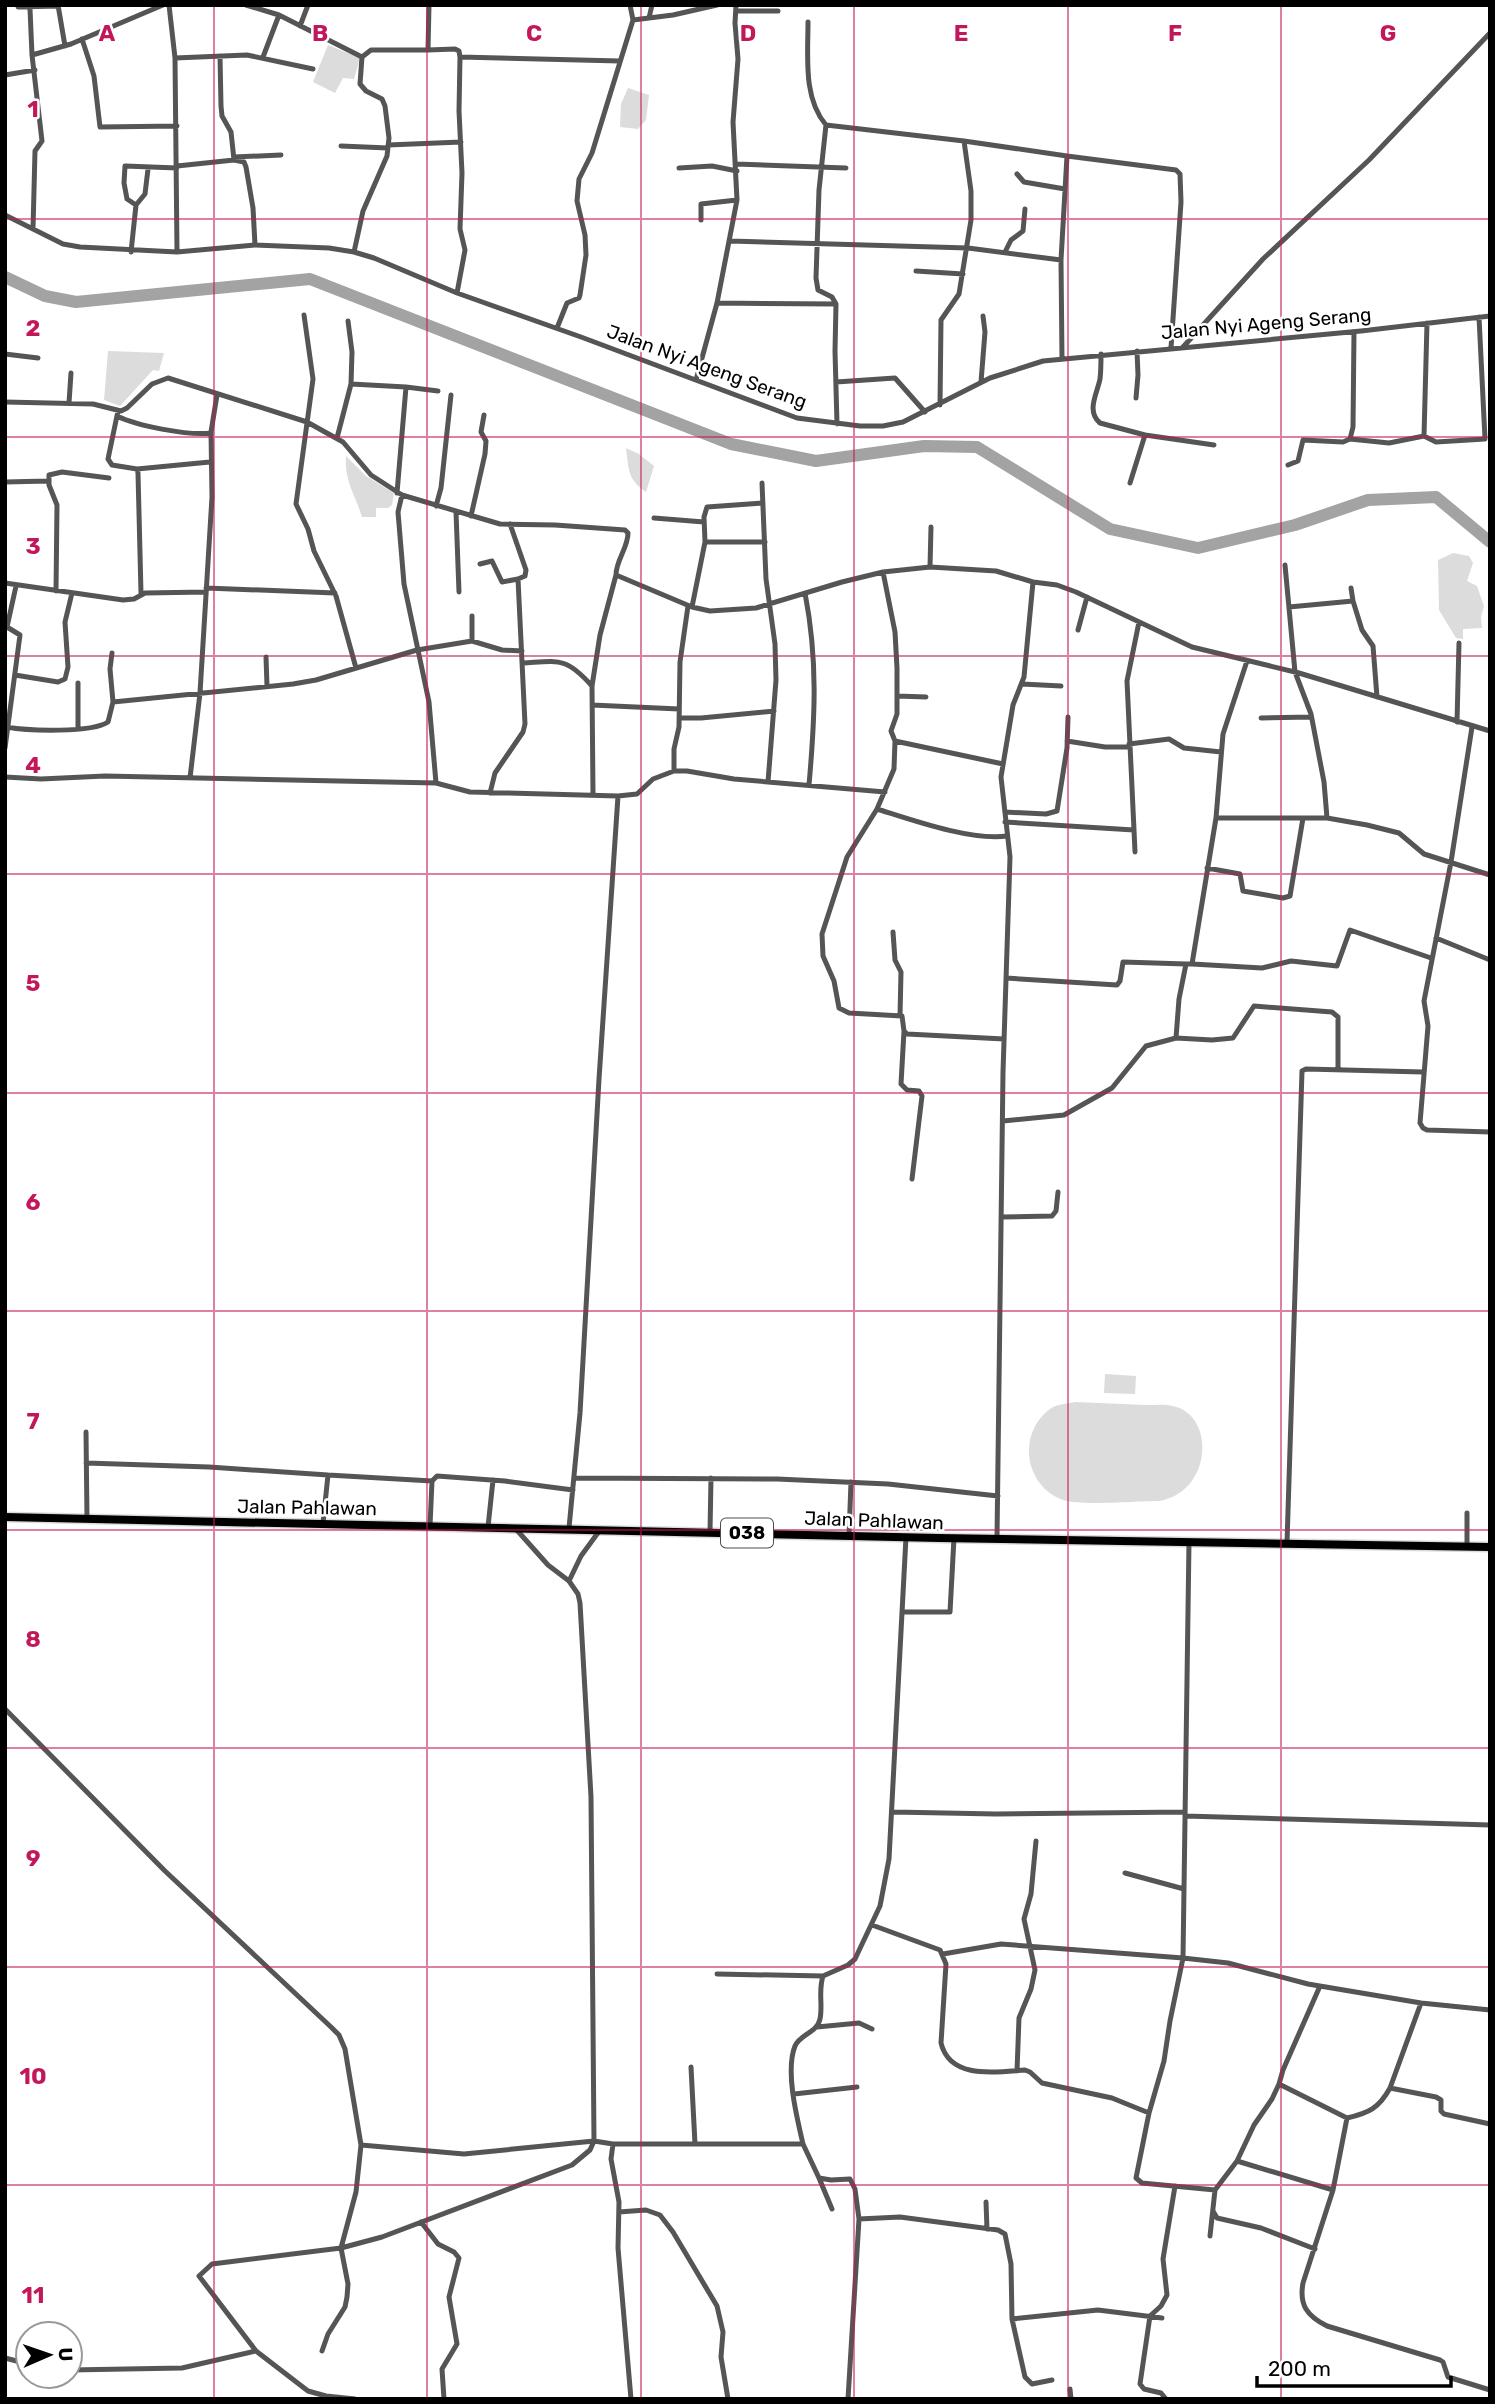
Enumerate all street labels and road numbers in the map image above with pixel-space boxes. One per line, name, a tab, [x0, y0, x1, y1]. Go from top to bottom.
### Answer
street label: Jalan Nyi Ageng Serang	[1160, 303, 1372, 344]
street label: Jalan Nyi Ageng Serang	[604, 320, 810, 413]
street label: Jalan Pahlawan	[237, 1495, 377, 1520]
street label: Jalan Pahlawan	[804, 1507, 944, 1534]
road number: 038	[721, 1518, 773, 1548]

